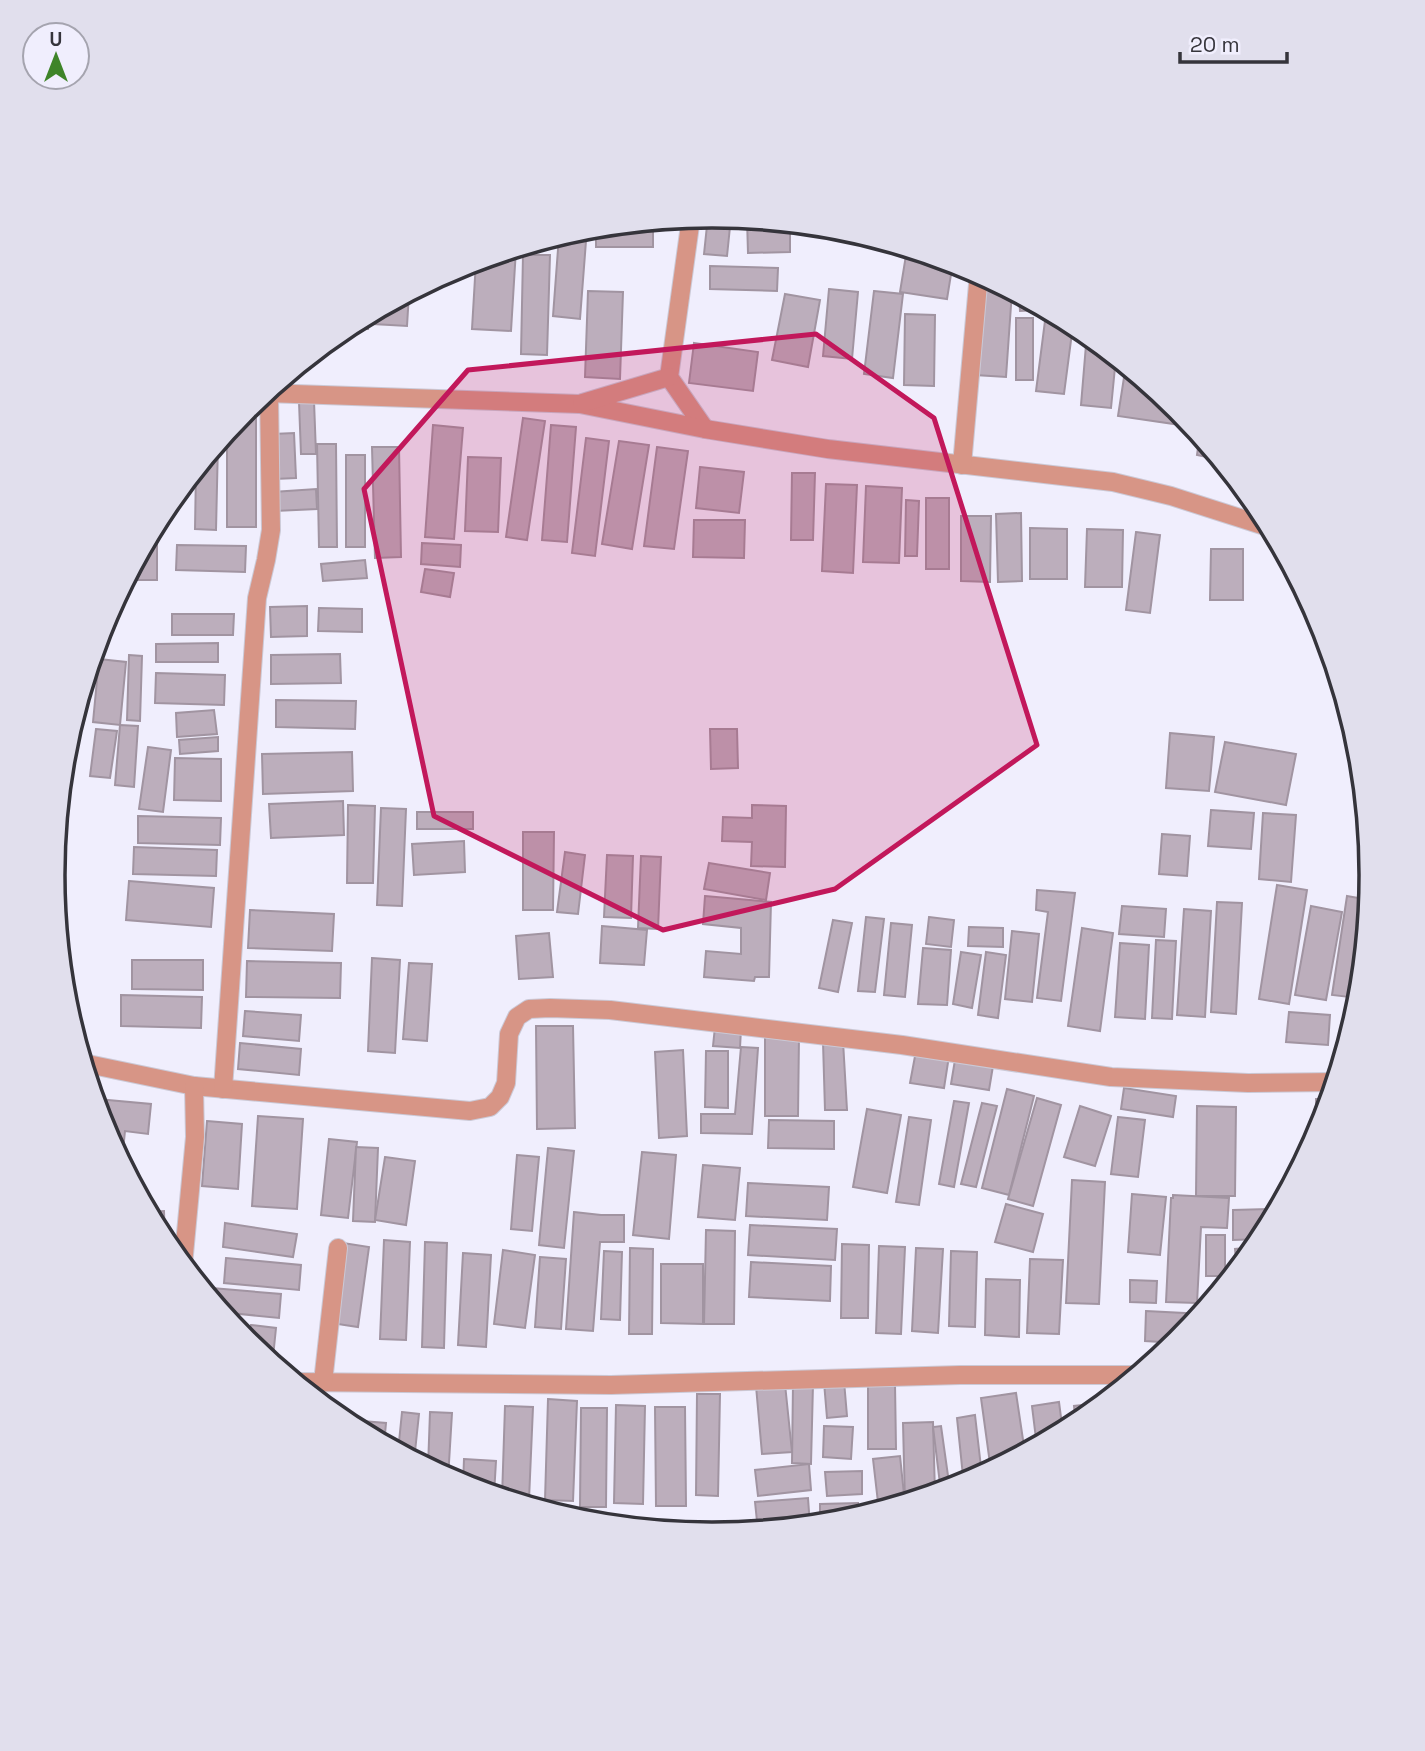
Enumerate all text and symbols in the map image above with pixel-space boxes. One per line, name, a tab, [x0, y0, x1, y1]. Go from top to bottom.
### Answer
north arrow	[21, 21, 91, 91]
scale bar	[1180, 21, 1287, 65]
text: U	[50, 27, 62, 52]
text: 20 m	[1190, 31, 1240, 58]

